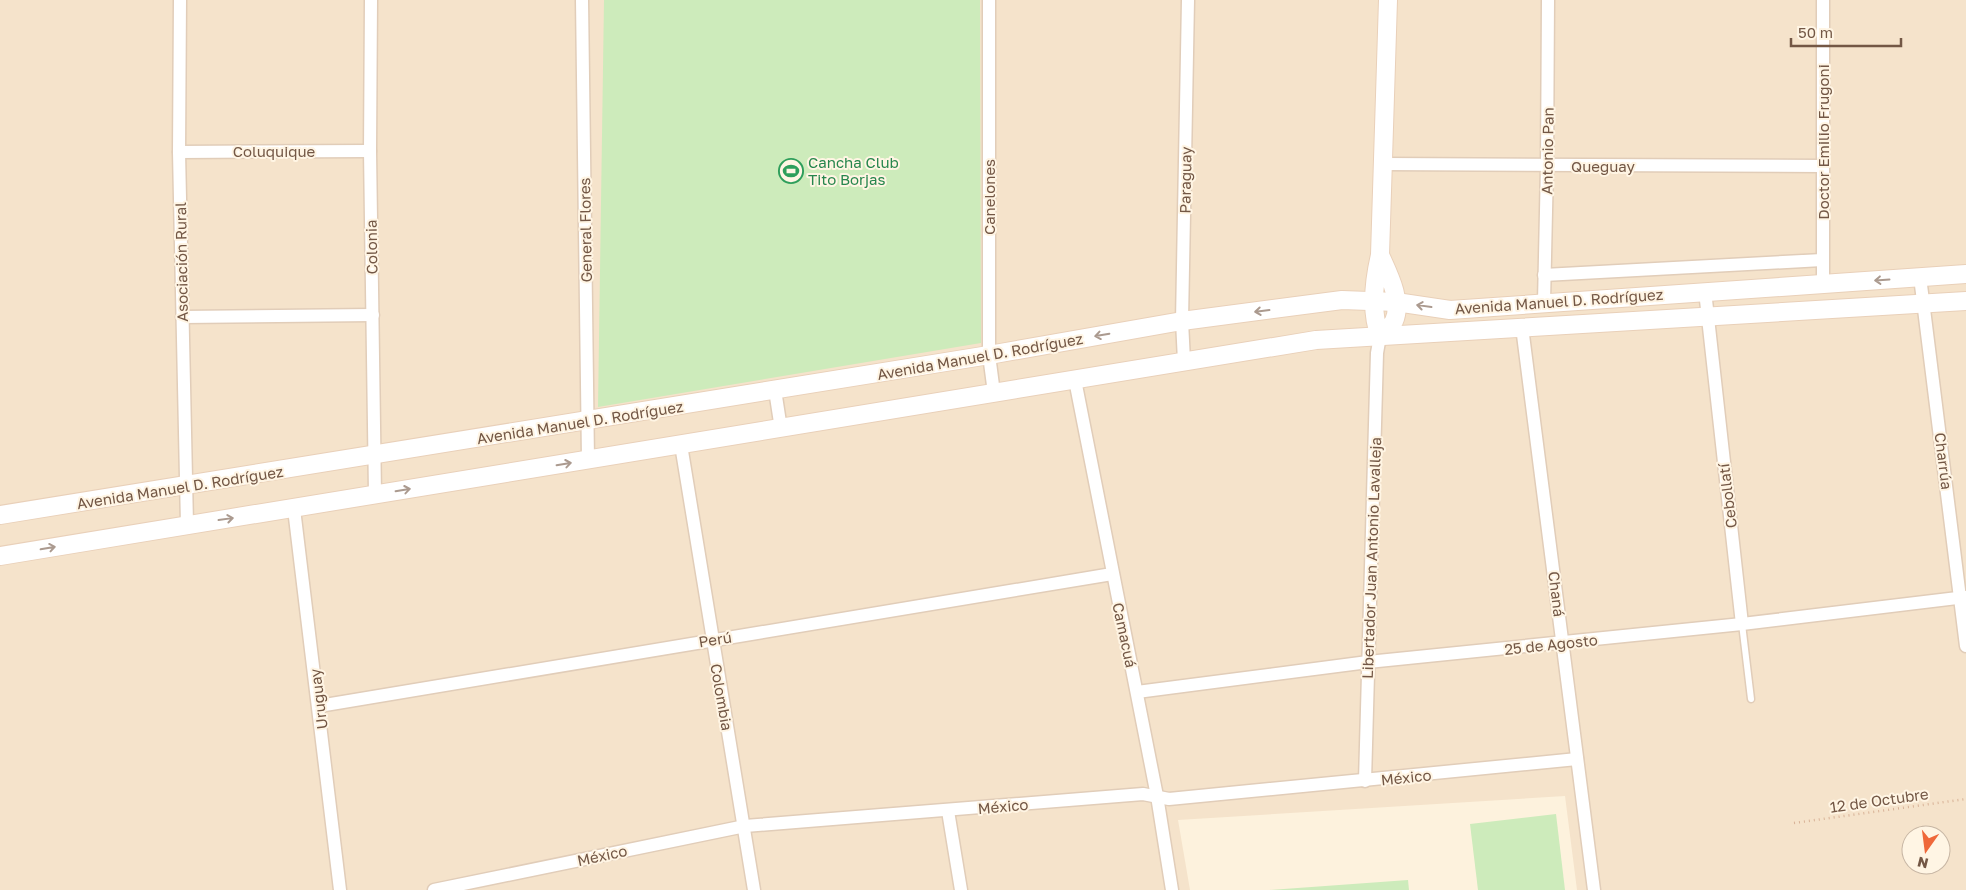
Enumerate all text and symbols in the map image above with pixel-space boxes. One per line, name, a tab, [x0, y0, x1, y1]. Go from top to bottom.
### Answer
scale bar	[1791, 15, 1901, 47]
text: 50 m	[1798, 23, 1833, 41]
street label: Doctor Emilio Frugoni	[1814, 64, 1832, 220]
street label: Antonio Pan	[1537, 107, 1557, 195]
street label: Coluquique	[233, 142, 315, 160]
street label: Paraguay	[1175, 146, 1195, 214]
place label: Cancha Club Tito Borjas	[808, 153, 899, 188]
street label: Queguay	[1571, 157, 1635, 175]
sports icon: Cancha Club Tito Borjas	[778, 158, 804, 184]
street label: Canelones	[980, 159, 998, 235]
street label: General Flores	[575, 177, 595, 283]
street label: Asociación Rural	[171, 202, 191, 322]
street label: Colonia	[362, 220, 380, 274]
one-way arrow	[1875, 275, 1891, 284]
street label: Avenida Manuel D. Rodríguez	[1454, 285, 1664, 317]
one-way arrow	[1416, 301, 1432, 311]
one-way arrow	[1255, 306, 1271, 316]
street label: Avenida Manuel D. Rodríguez	[876, 329, 1085, 383]
one-way arrow	[1094, 331, 1110, 341]
street label: Avenida Manuel D. Rodríguez	[475, 397, 685, 447]
street label: Charrúa	[1932, 432, 1956, 490]
street label: Libertador Juan Antonio Lavalleja	[1358, 437, 1384, 679]
one-way arrow	[555, 459, 571, 469]
street label: Avenida Manuel D. Rodríguez	[75, 462, 285, 512]
street label: Cebollatí	[1714, 462, 1740, 529]
one-way arrow	[395, 484, 411, 494]
one-way arrow	[217, 514, 233, 524]
one-way arrow	[40, 543, 56, 553]
street label: Chaná	[1545, 570, 1569, 618]
street label: Camacuá	[1109, 601, 1141, 669]
street label: Perú	[697, 628, 733, 650]
street label: 25 de Agosto	[1503, 630, 1599, 658]
street label: Colombia	[707, 662, 737, 732]
street label: Uruguay	[305, 667, 331, 730]
street label: México	[1380, 765, 1432, 789]
street label: 12 de Octubre	[1829, 784, 1930, 816]
street label: México	[977, 795, 1029, 817]
north arrow	[1901, 825, 1951, 875]
street label: México	[575, 841, 629, 869]
text: N	[1916, 854, 1930, 873]

